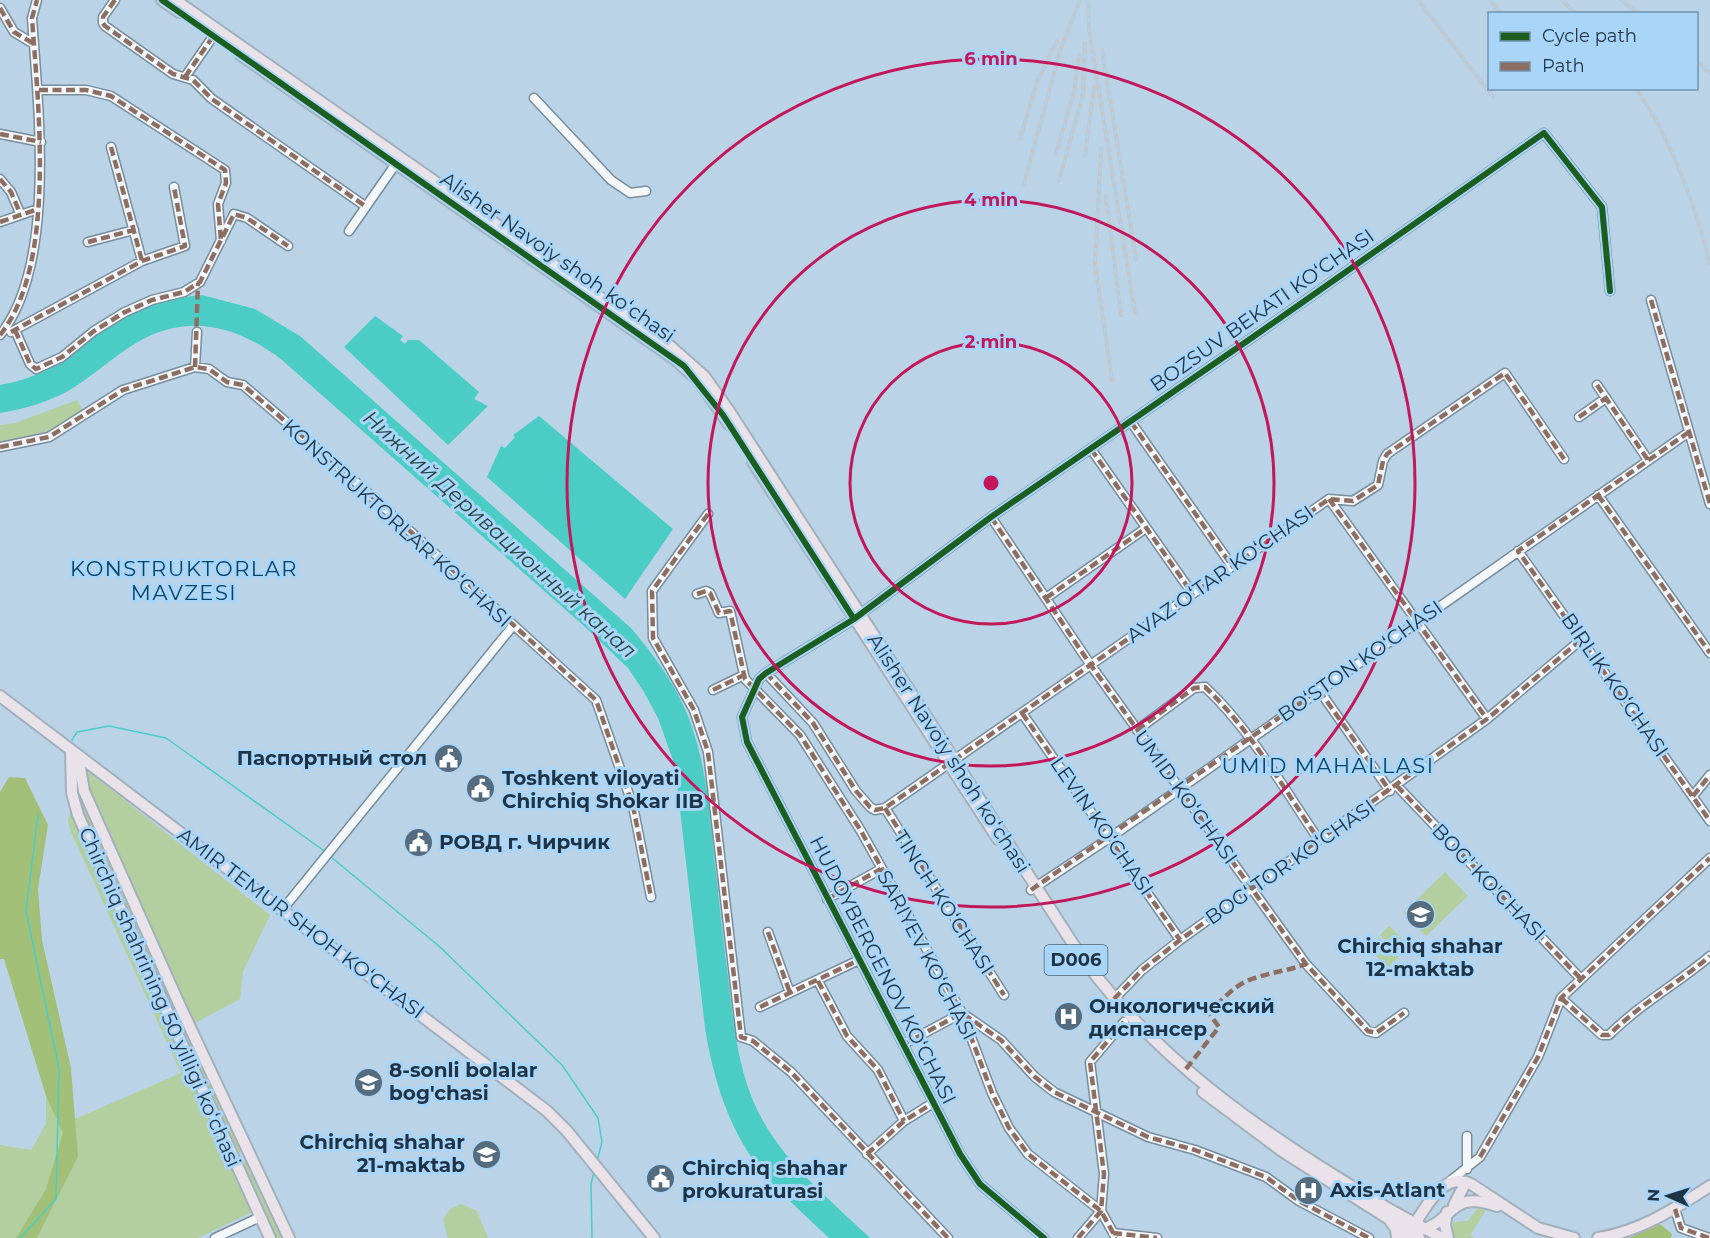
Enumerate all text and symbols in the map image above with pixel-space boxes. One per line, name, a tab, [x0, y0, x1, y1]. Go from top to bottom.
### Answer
legend	[1488, 12, 1698, 90]
text: Cycle path	[1542, 25, 1637, 47]
text: 6 min	[964, 48, 1018, 70]
text: Path	[1542, 55, 1585, 77]
street label: Alisher Navoiy shoh koʻchasi	[436, 167, 680, 347]
text: 4 min	[964, 189, 1018, 211]
street label: BOZSUV BEKATI KO‘CHASI	[1145, 223, 1379, 397]
text: 2 min	[965, 331, 1017, 353]
water label: Нижний Деривационный канал	[358, 405, 642, 663]
street label: KONSTRUKTORLAR KO‘CHASI	[278, 414, 516, 632]
centre of rings	[981, 473, 1001, 493]
street label: AVAZ O‘TAR KO‘CHASI	[1122, 500, 1318, 648]
district label: KONSTRUKTORLAR MAVZESI	[70, 556, 298, 605]
street label: BO‘STON KO‘CHASI	[1273, 595, 1447, 727]
street label: BIRLIK KO‘CHASI	[1556, 608, 1674, 762]
street label: Alisher Navoiy shoh koʻchasi	[863, 629, 1035, 877]
street label: UMID KO‘CHASI	[1129, 725, 1243, 869]
public building icon: Паспортный стол	[432, 742, 464, 774]
place label: Паспортный стол	[237, 746, 427, 770]
street label: LEVIN KO‘CHASI	[1045, 752, 1159, 900]
district label: UMID MAHALLASI	[1221, 753, 1435, 778]
place label: Toshkent viloyati Chirchiq Shokar IIB	[502, 766, 704, 813]
public building icon: Toshkent viloyati Chirchiq Shokar IIB	[465, 773, 497, 805]
street label: BOG‘ TOR KO‘CHASI	[1201, 794, 1379, 930]
street label: BOG' KO'CHASI	[1427, 819, 1551, 945]
street label: AMIR TEMUR SHOH KO‘CHASI	[173, 822, 429, 1024]
street label: Chirchiq shahrining 50 yilligi koʻchasi	[74, 823, 246, 1171]
public building icon: РОВД г. Чирчик	[402, 826, 434, 858]
street label: TINCH KO‘CHASI	[889, 826, 999, 978]
place label: РОВД г. Чирчик	[439, 830, 610, 854]
street label: HUDOYBERGENOV KO‘CHASI	[805, 832, 961, 1108]
street label: SARIYEV KO‘CHASI	[872, 866, 982, 1044]
school or university icon: Chirchiq shahar 12-maktab	[1404, 899, 1436, 931]
place label: Chirchiq shahar 12-maktab	[1337, 934, 1503, 981]
road number: D006	[1044, 945, 1108, 975]
place label: Онкологический диспансер	[1089, 994, 1275, 1041]
hospital icon: Онкологический диспансер	[1052, 1001, 1084, 1033]
place label: 8-sonli bolalar bog'chasi	[389, 1058, 538, 1105]
school or university icon: 8-sonli bolalar bog'chasi	[352, 1066, 384, 1098]
place label: Chirchiq shahar 21-maktab	[300, 1130, 465, 1177]
school or university icon: Chirchiq shahar 21-maktab	[470, 1138, 502, 1170]
place label: Chirchiq shahar prokuraturasi	[682, 1156, 848, 1203]
public building icon: Chirchiq shahar prokuraturasi	[645, 1163, 677, 1195]
north arrow	[1638, 1166, 1698, 1226]
hospital icon: Axis-Atlant	[1293, 1174, 1325, 1206]
place label: Axis-Atlant	[1329, 1178, 1445, 1202]
text: N	[1644, 1188, 1663, 1202]

